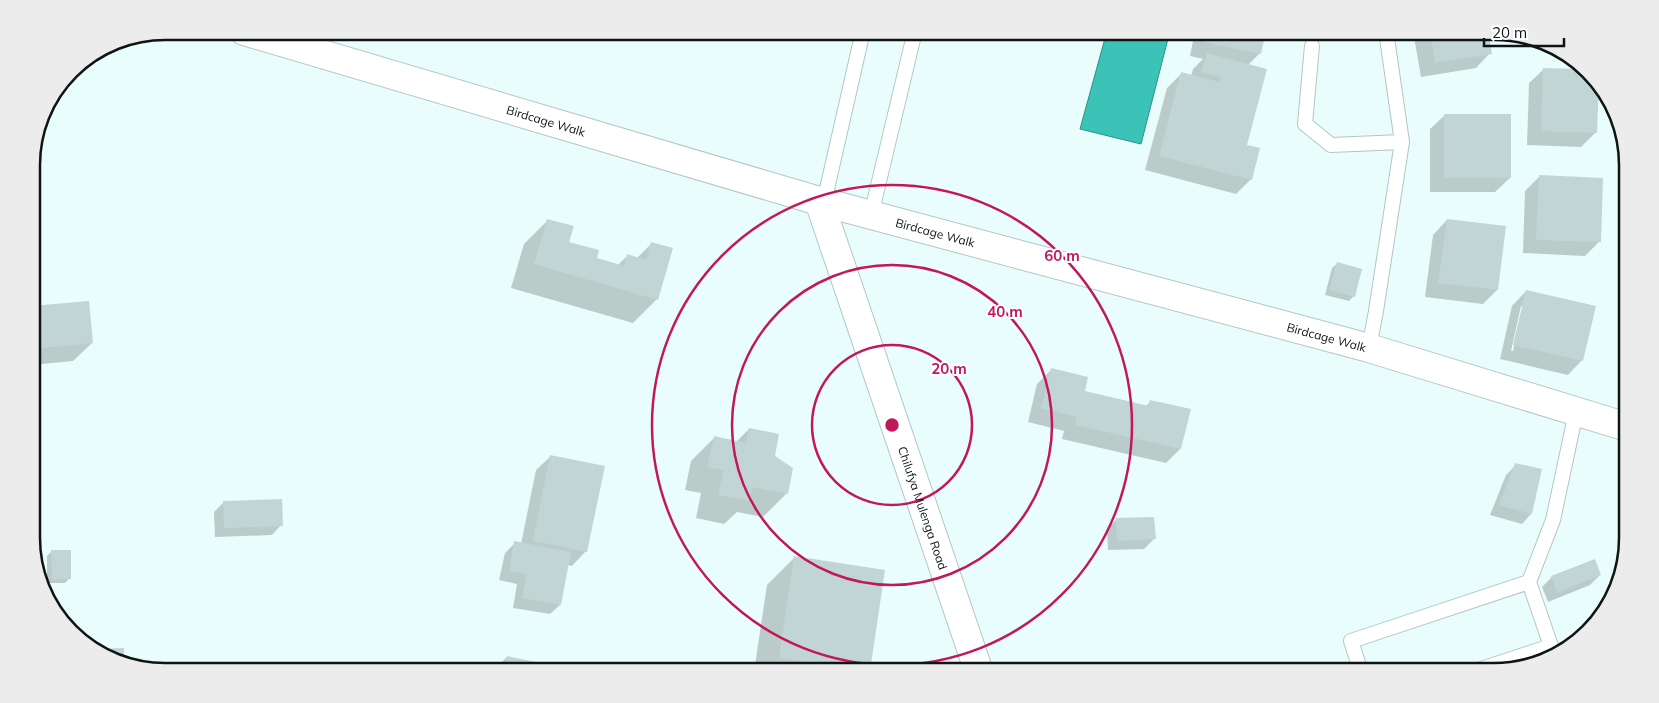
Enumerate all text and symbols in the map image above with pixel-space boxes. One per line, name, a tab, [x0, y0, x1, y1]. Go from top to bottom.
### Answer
scale bar	[1484, 15, 1564, 47]
text: 20 m	[1492, 23, 1527, 42]
street label: Birdcage Walk	[505, 102, 588, 139]
street label: Birdcage Walk	[894, 214, 977, 250]
text: 60 m	[1044, 246, 1080, 265]
text: 40 m	[987, 302, 1023, 321]
street label: Birdcage Walk	[1285, 319, 1369, 355]
text: 20 m	[931, 359, 967, 378]
centre of rings	[883, 416, 901, 434]
street label: Chilufya Mulenga Road	[895, 444, 951, 571]

